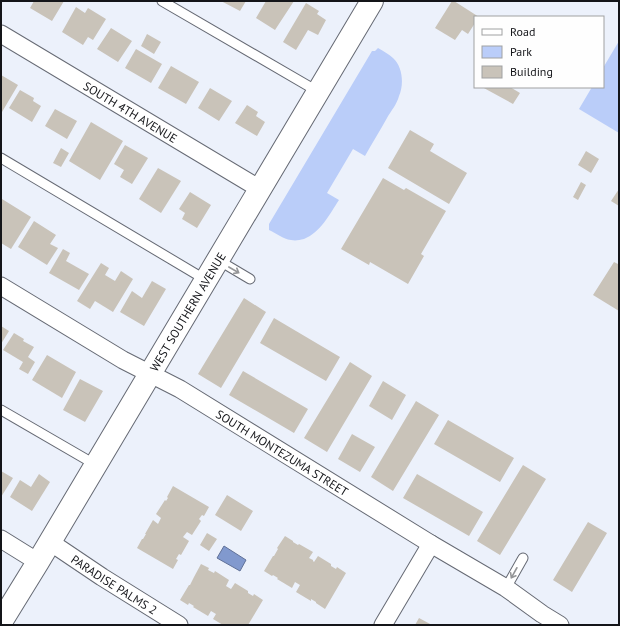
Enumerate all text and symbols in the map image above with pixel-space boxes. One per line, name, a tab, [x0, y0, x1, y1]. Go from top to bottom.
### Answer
legend	[474, 16, 604, 88]
text: Road	[510, 24, 535, 39]
text: Park	[510, 44, 532, 59]
text: Building	[510, 64, 553, 79]
street label: SOUTH 4TH AVENUE	[81, 78, 180, 145]
street label: WEST SOUTHERN AVENUE	[146, 249, 228, 374]
one-way arrow	[228, 266, 240, 274]
street label: SOUTH MONTEZUMA STREET	[214, 406, 352, 499]
street label: PARADISE PALMS 2	[69, 551, 160, 617]
one-way arrow	[510, 567, 518, 579]

